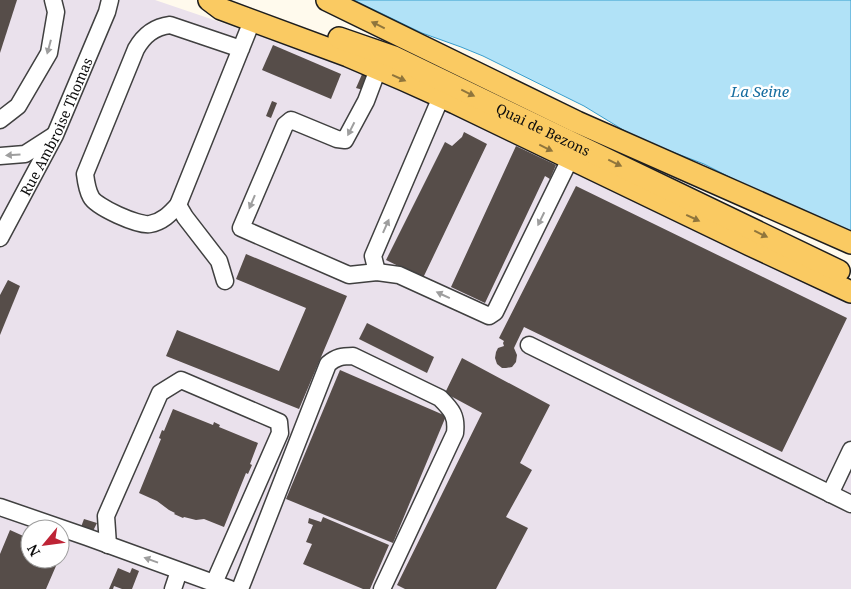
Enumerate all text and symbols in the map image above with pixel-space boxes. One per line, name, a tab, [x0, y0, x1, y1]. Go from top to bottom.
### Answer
one-way arrow	[370, 20, 385, 29]
one-way arrow	[45, 40, 53, 55]
street label: Rue Ambroise Thomas	[15, 54, 96, 199]
one-way arrow	[392, 75, 406, 83]
water label: La Seine	[730, 81, 790, 101]
one-way arrow	[461, 89, 475, 97]
street label: Quai de Bezons	[493, 98, 594, 160]
one-way arrow	[347, 122, 355, 136]
one-way arrow	[539, 144, 553, 152]
one-way arrow	[5, 152, 21, 160]
one-way arrow	[608, 160, 622, 168]
one-way arrow	[247, 195, 255, 209]
one-way arrow	[537, 212, 545, 226]
one-way arrow	[686, 215, 700, 223]
one-way arrow	[383, 219, 391, 233]
one-way arrow	[754, 230, 768, 238]
one-way arrow	[436, 290, 450, 298]
north arrow	[20, 519, 70, 569]
text: N	[22, 541, 44, 560]
one-way arrow	[143, 556, 158, 564]

